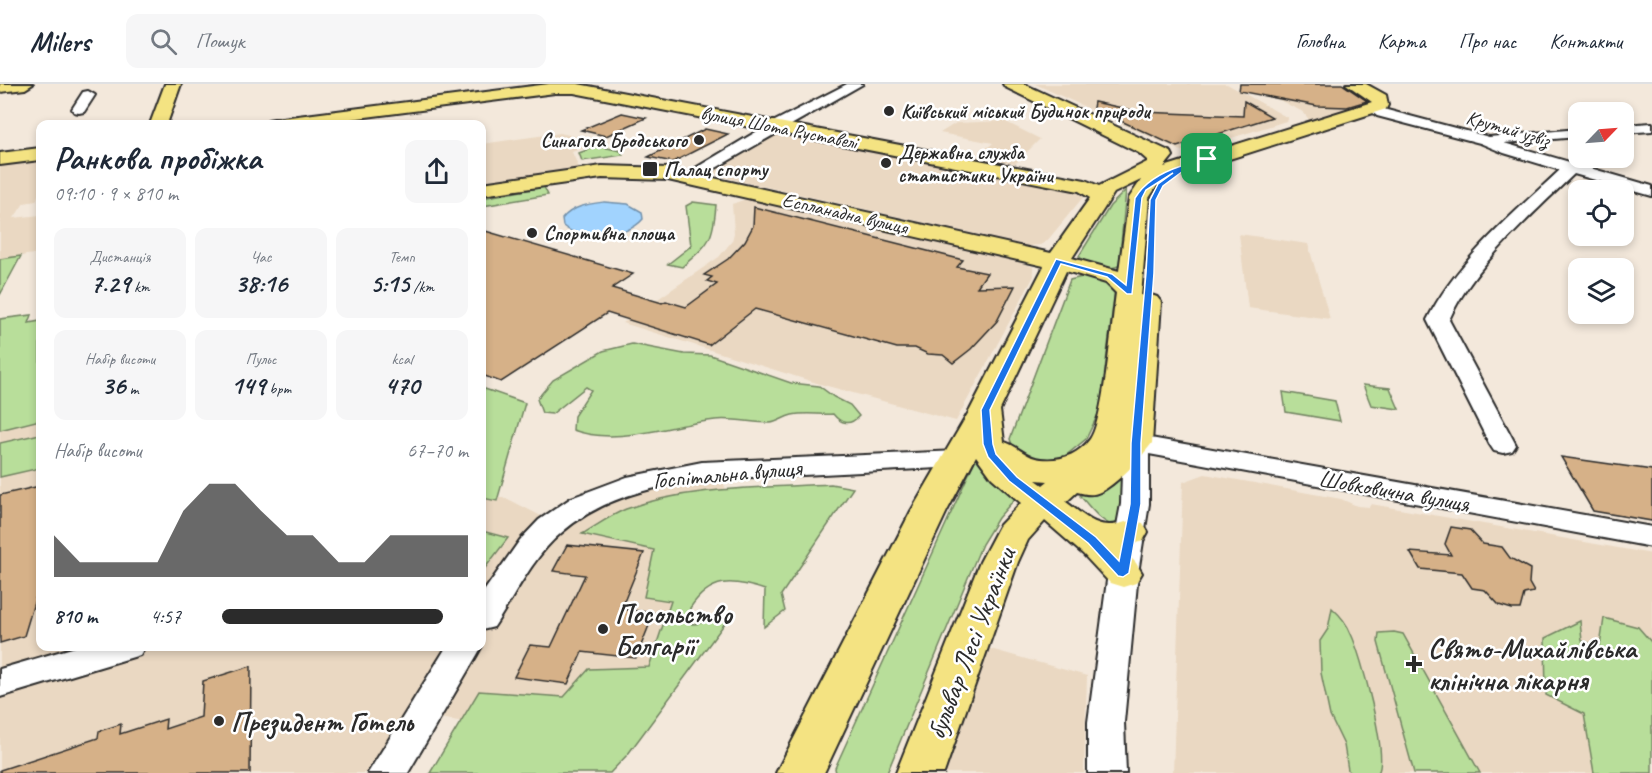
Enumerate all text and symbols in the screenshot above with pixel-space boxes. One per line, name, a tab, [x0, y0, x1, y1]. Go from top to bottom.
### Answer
search box	[126, 14, 546, 68]
text: Milers	[30, 24, 90, 59]
icon: search	[147, 25, 180, 58]
text: Пошук	[195, 27, 245, 55]
text: Головна	[1296, 28, 1345, 54]
text: Карта	[1378, 28, 1426, 54]
text: Про нас	[1459, 28, 1516, 54]
text: Контакти	[1549, 28, 1622, 54]
place label: Київський міський Будинок природи	[901, 99, 1152, 124]
street label: вулиця Шота Руставелі	[699, 100, 861, 155]
north arrow	[1568, 102, 1634, 168]
map controls	[1568, 102, 1634, 324]
marker: Київський міський Будинок природи	[882, 104, 896, 118]
street label: Крутий узвіз	[1463, 105, 1554, 154]
place label: Синагога Бродського	[541, 128, 689, 153]
marker: Синагога Бродського	[692, 133, 706, 147]
pin	[1181, 133, 1232, 184]
text: Ранкова пробіжка	[54, 137, 261, 179]
button: share	[405, 140, 468, 203]
place label: Державна служба статистики України	[898, 140, 1054, 188]
icon: arrive	[1190, 142, 1223, 175]
marker: Державна служба статистики України	[879, 156, 893, 170]
place label: Палац спорту	[664, 157, 770, 182]
marker: Палац спорту	[641, 160, 659, 178]
button: locate	[1568, 180, 1634, 246]
text: 09:10 · 9 × 810 m	[54, 181, 178, 206]
street label: Еспланадна вулиця	[780, 187, 912, 241]
place label: Спортивна площа	[544, 221, 675, 246]
marker: Спортивна площа	[525, 226, 539, 240]
text: Дистанція	[89, 247, 151, 267]
text: Час	[250, 247, 272, 267]
text: Темп	[389, 247, 415, 267]
button: layers	[1568, 258, 1634, 324]
text: 7.29	[90, 267, 130, 300]
text: 38:16	[235, 267, 287, 300]
text: 5:15	[370, 267, 409, 300]
text: km	[130, 277, 150, 297]
text: /km	[409, 277, 434, 297]
text: Набір висоти	[85, 349, 155, 369]
text: Пульс	[246, 349, 276, 369]
text: kcal	[391, 349, 413, 369]
text: 36	[102, 369, 126, 402]
text: 149	[231, 369, 265, 402]
text: 470	[385, 369, 420, 402]
text: m	[126, 379, 138, 399]
text: bpm	[265, 379, 291, 399]
text: Набір висоти	[54, 438, 141, 463]
text: 67–70 m	[407, 438, 468, 463]
street label: Госпітальна вулиця	[651, 452, 804, 495]
street label: Шовковична вулиця	[1316, 463, 1473, 519]
street label: бульвар Лесі Українки	[918, 541, 1024, 744]
place label: Посольство Болгарії	[615, 596, 734, 663]
text: 810 m	[54, 604, 97, 629]
text: 4:57	[150, 604, 181, 629]
marker: Посольство Болгарії	[596, 622, 610, 636]
place label: Свято-Михайлівська клінічна лікарня	[1428, 631, 1639, 698]
marker: Свято-Михайлівська клінічна лікарня	[1405, 655, 1423, 673]
place label: Президент Готель	[231, 704, 415, 740]
marker: Президент Готель	[212, 714, 226, 728]

